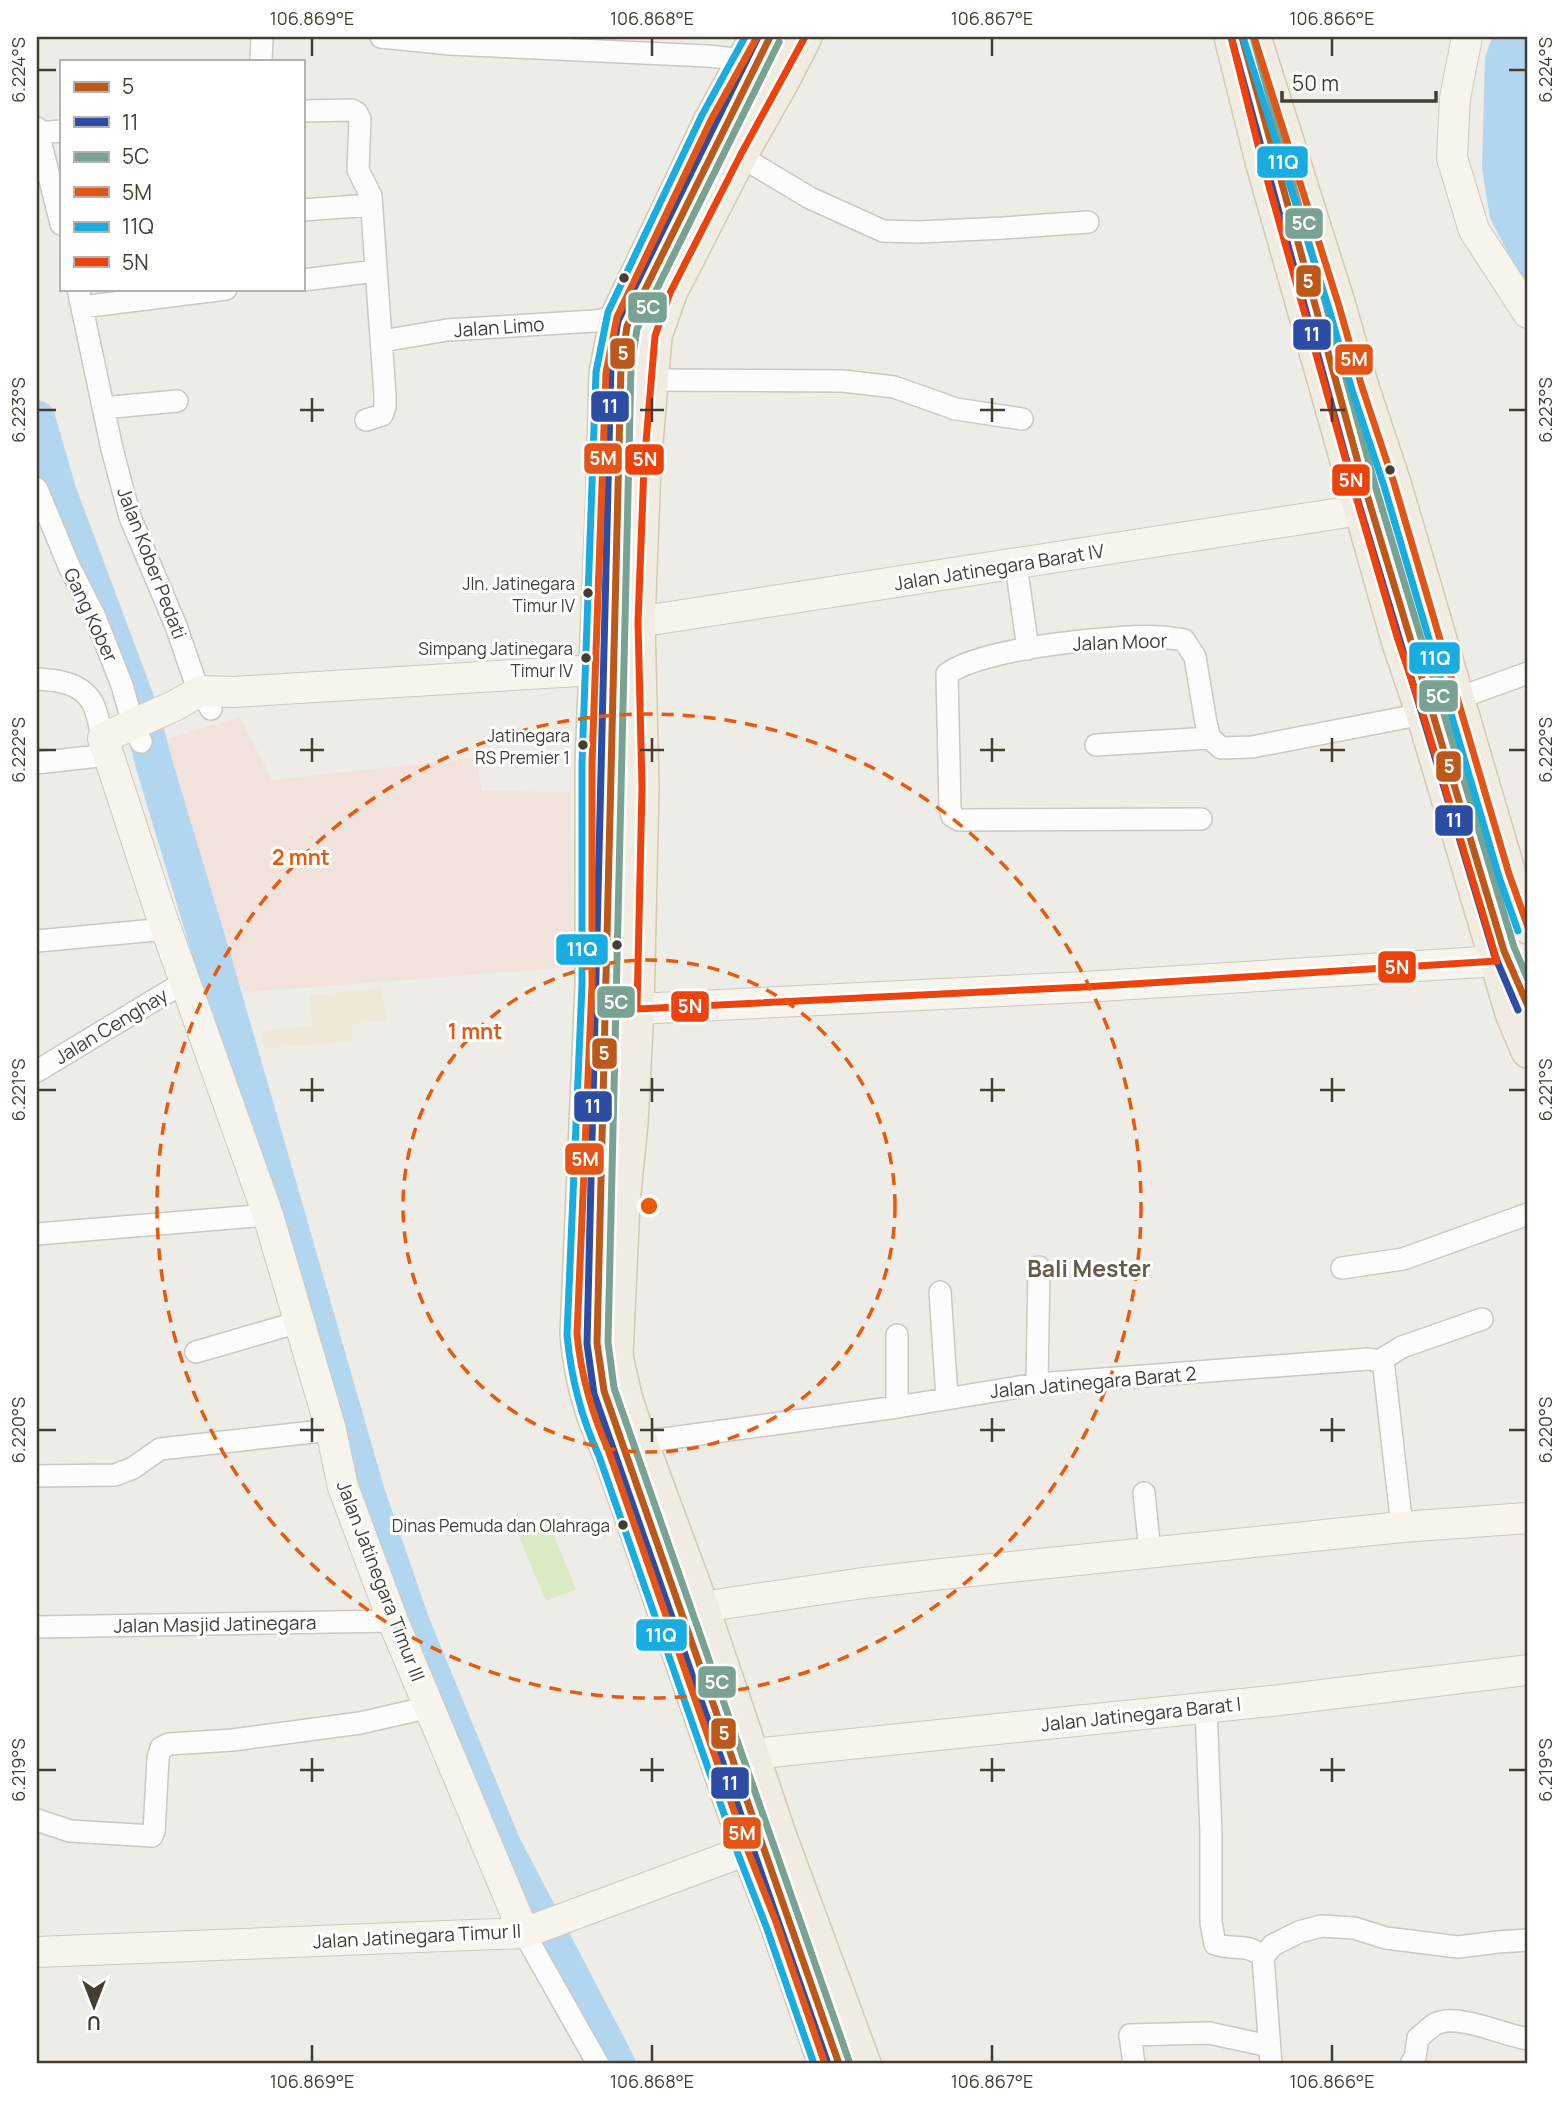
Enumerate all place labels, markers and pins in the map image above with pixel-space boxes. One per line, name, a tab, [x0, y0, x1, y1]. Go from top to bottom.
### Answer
unlabelled marker	[617, 271, 631, 285]
unlabelled marker	[1383, 463, 1397, 477]
place label: Jln. Jatinegara Timur IV	[463, 572, 576, 617]
marker: Jln. Jatinegara Timur IV	[581, 586, 595, 600]
place label: Simpang Jatinegara Timur IV	[418, 637, 574, 682]
marker: Simpang Jatinegara Timur IV	[579, 651, 593, 665]
place label: Jatinegara RS Premier 1	[475, 724, 570, 769]
marker: Jatinegara RS Premier 1	[576, 738, 590, 752]
unlabelled marker	[610, 938, 624, 952]
centre of rings	[637, 1194, 661, 1218]
place label: Dinas Pemuda dan Olahraga	[392, 1514, 610, 1537]
marker: Dinas Pemuda dan Olahraga	[616, 1518, 630, 1532]

